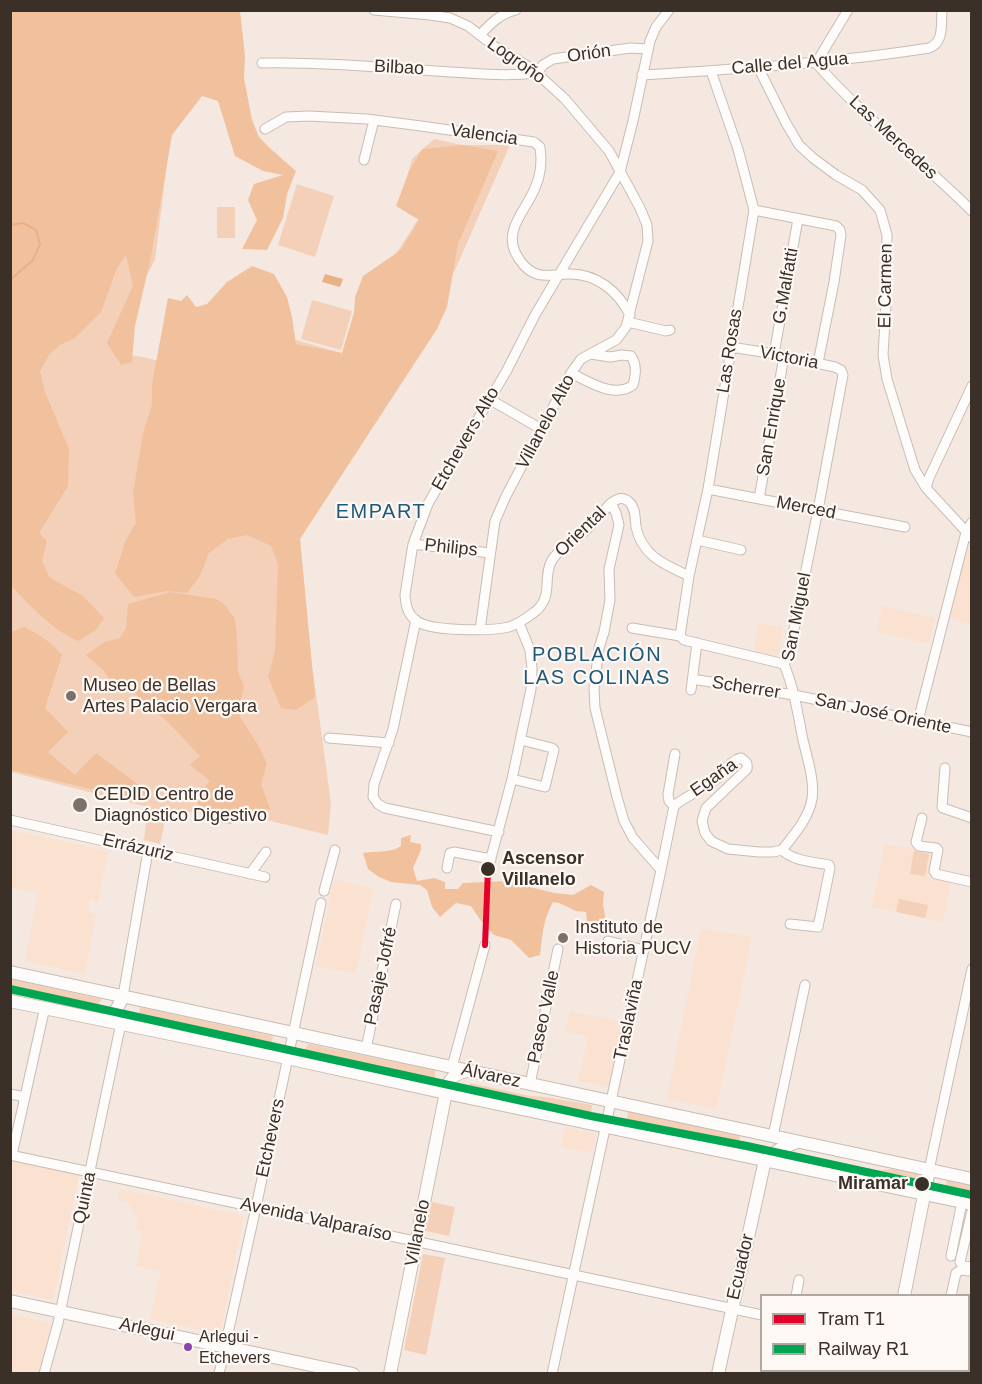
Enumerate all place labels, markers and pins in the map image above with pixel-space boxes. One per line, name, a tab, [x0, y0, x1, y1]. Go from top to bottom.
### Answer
place label: Museo de Bellas Artes Palacio Vergara	[83, 675, 257, 718]
marker: Museo de Bellas Artes Palacio Vergara	[64, 689, 78, 703]
place label: CEDID Centro de Diagnóstico Digestivo	[94, 784, 267, 826]
marker: CEDID Centro de Diagnóstico Digestivo	[71, 796, 89, 814]
place label: Ascensor Villanelo	[502, 848, 584, 890]
marker: Ascensor Villanelo	[479, 860, 497, 878]
place label: Instituto de Historia PUCV	[575, 917, 691, 960]
marker: Instituto de Historia PUCV	[556, 931, 570, 945]
place label: Miramar	[838, 1173, 908, 1195]
marker: Miramar	[913, 1175, 931, 1193]
place label: Arlegui - Etchevers	[199, 1328, 270, 1366]
marker: Arlegui - Etchevers	[182, 1341, 194, 1353]

